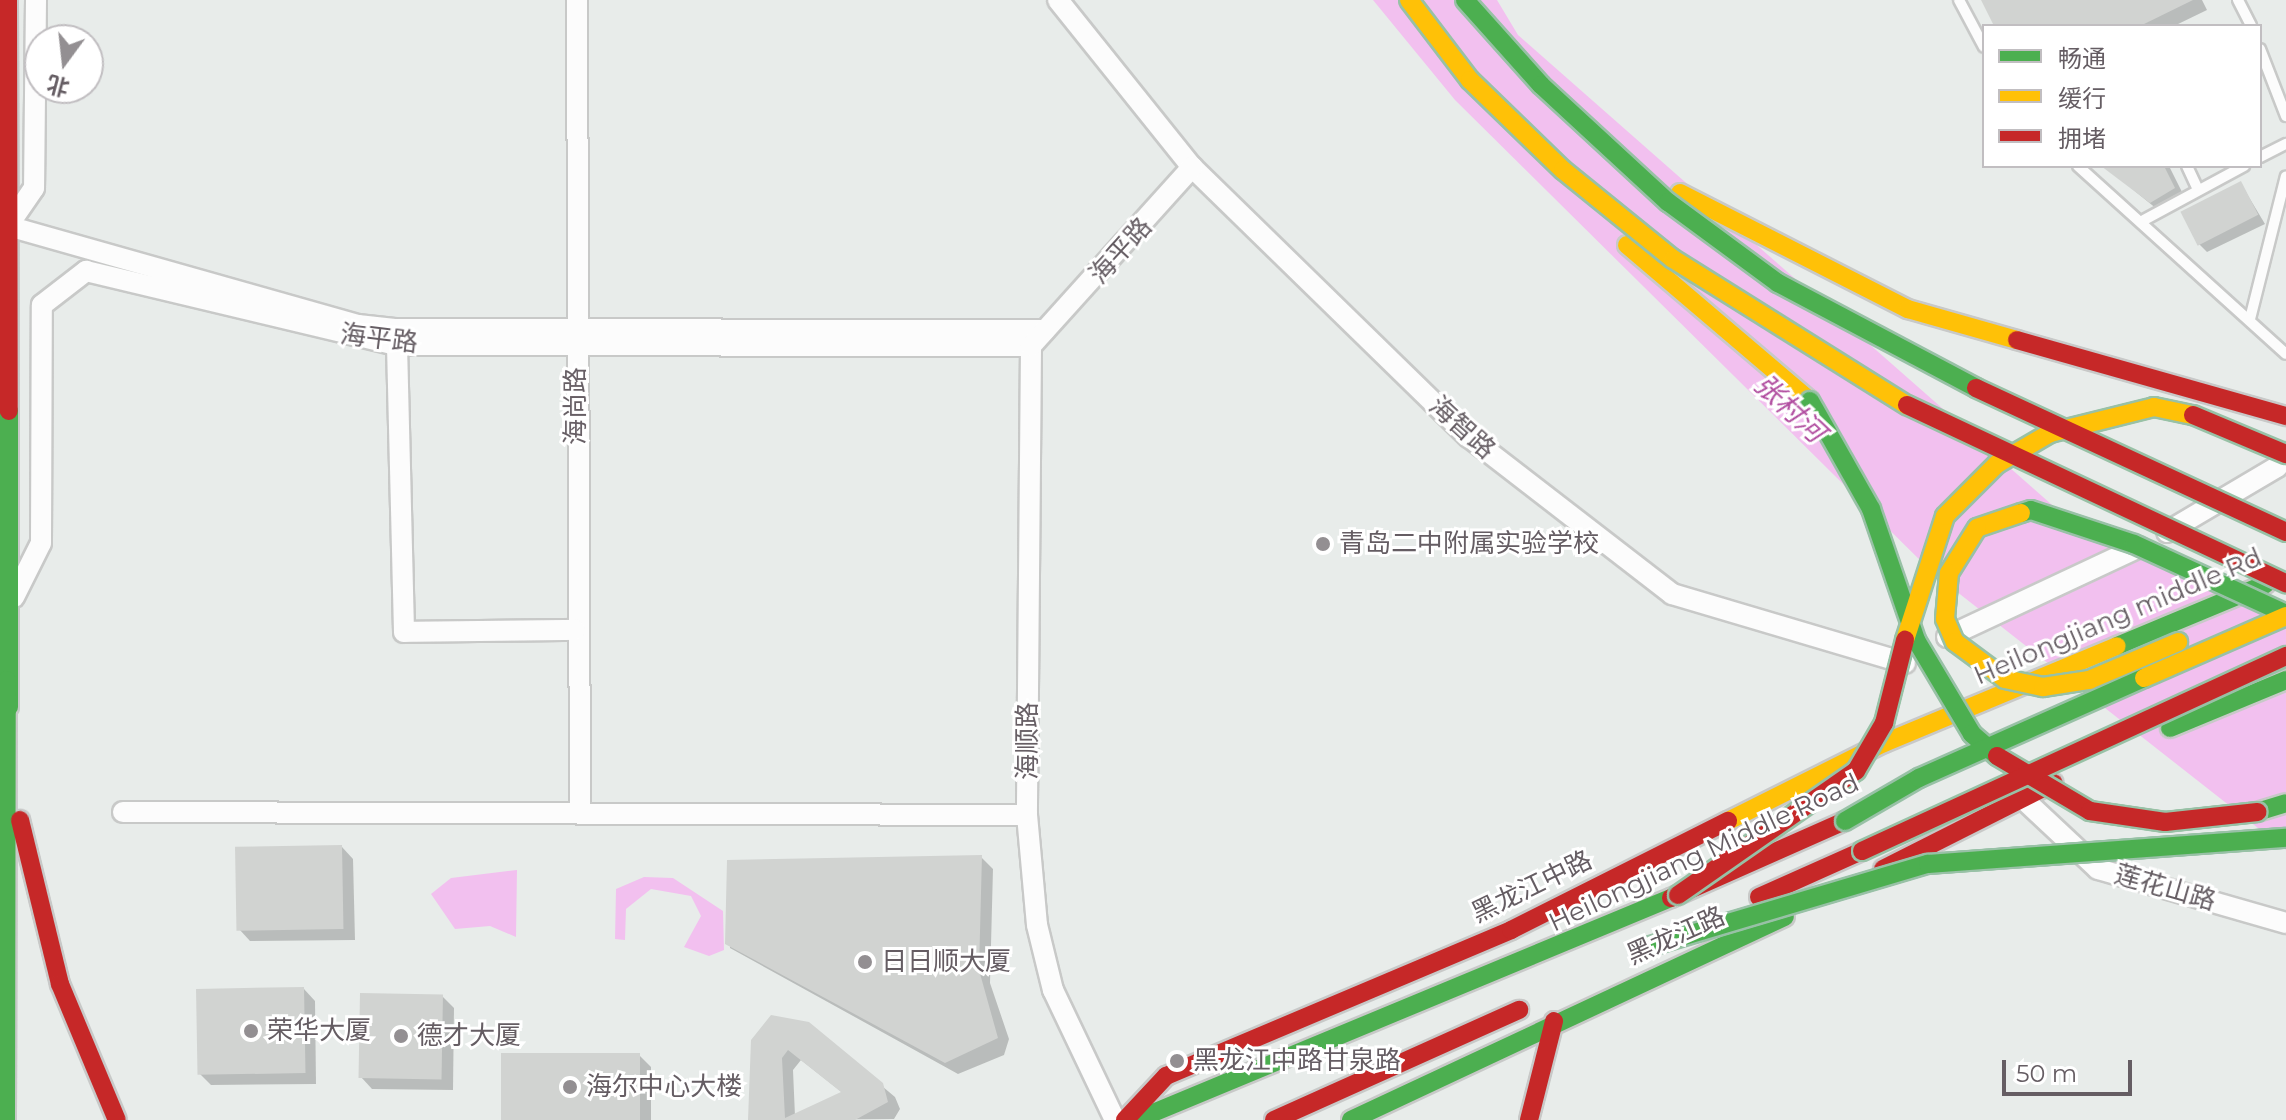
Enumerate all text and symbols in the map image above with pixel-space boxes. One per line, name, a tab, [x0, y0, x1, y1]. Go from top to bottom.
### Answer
north arrow	[24, 24, 104, 104]
legend	[1982, 24, 2262, 168]
text: 畅通	[2058, 44, 2106, 73]
text: 北	[44, 70, 72, 102]
text: 缓行	[2058, 84, 2106, 113]
text: 拥堵	[2058, 124, 2106, 153]
street label: 海平路	[1083, 212, 1159, 290]
street label: 海平路	[338, 319, 420, 359]
street label: 海尚路	[560, 367, 592, 445]
water label: 张村河	[1748, 367, 1832, 449]
street label: 海智路	[1423, 390, 1501, 466]
place label: 青岛二中附属实验学校	[1339, 528, 1599, 560]
marker: 青岛二中附属实验学校	[1314, 535, 1332, 553]
street label: Heilongjiang middle Rd	[1969, 542, 2267, 692]
street label: 海顺路	[1012, 702, 1044, 780]
street label: Heilongjiang Middle Road	[1544, 767, 1864, 939]
street label: 黑龙江中路	[1467, 844, 1597, 930]
street label: 莲花山路	[2111, 859, 2219, 917]
street label: 黑龙江路	[1622, 901, 1730, 971]
place label: 日日顺大厦	[881, 946, 1011, 978]
marker: 日日顺大厦	[856, 953, 874, 971]
place label: 荣华大厦	[267, 1015, 371, 1047]
place label: 德才大厦	[417, 1020, 521, 1052]
marker: 荣华大厦	[242, 1022, 260, 1040]
marker: 德才大厦	[392, 1027, 410, 1045]
scale bar	[2006, 1044, 2136, 1094]
place label: 黑龙江中路甘泉路	[1193, 1045, 1401, 1077]
marker: 黑龙江中路甘泉路	[1168, 1052, 1186, 1070]
text: 50 m	[2016, 1059, 2077, 1088]
place label: 海尔中心大楼	[586, 1071, 742, 1103]
marker: 海尔中心大楼	[561, 1078, 579, 1096]

